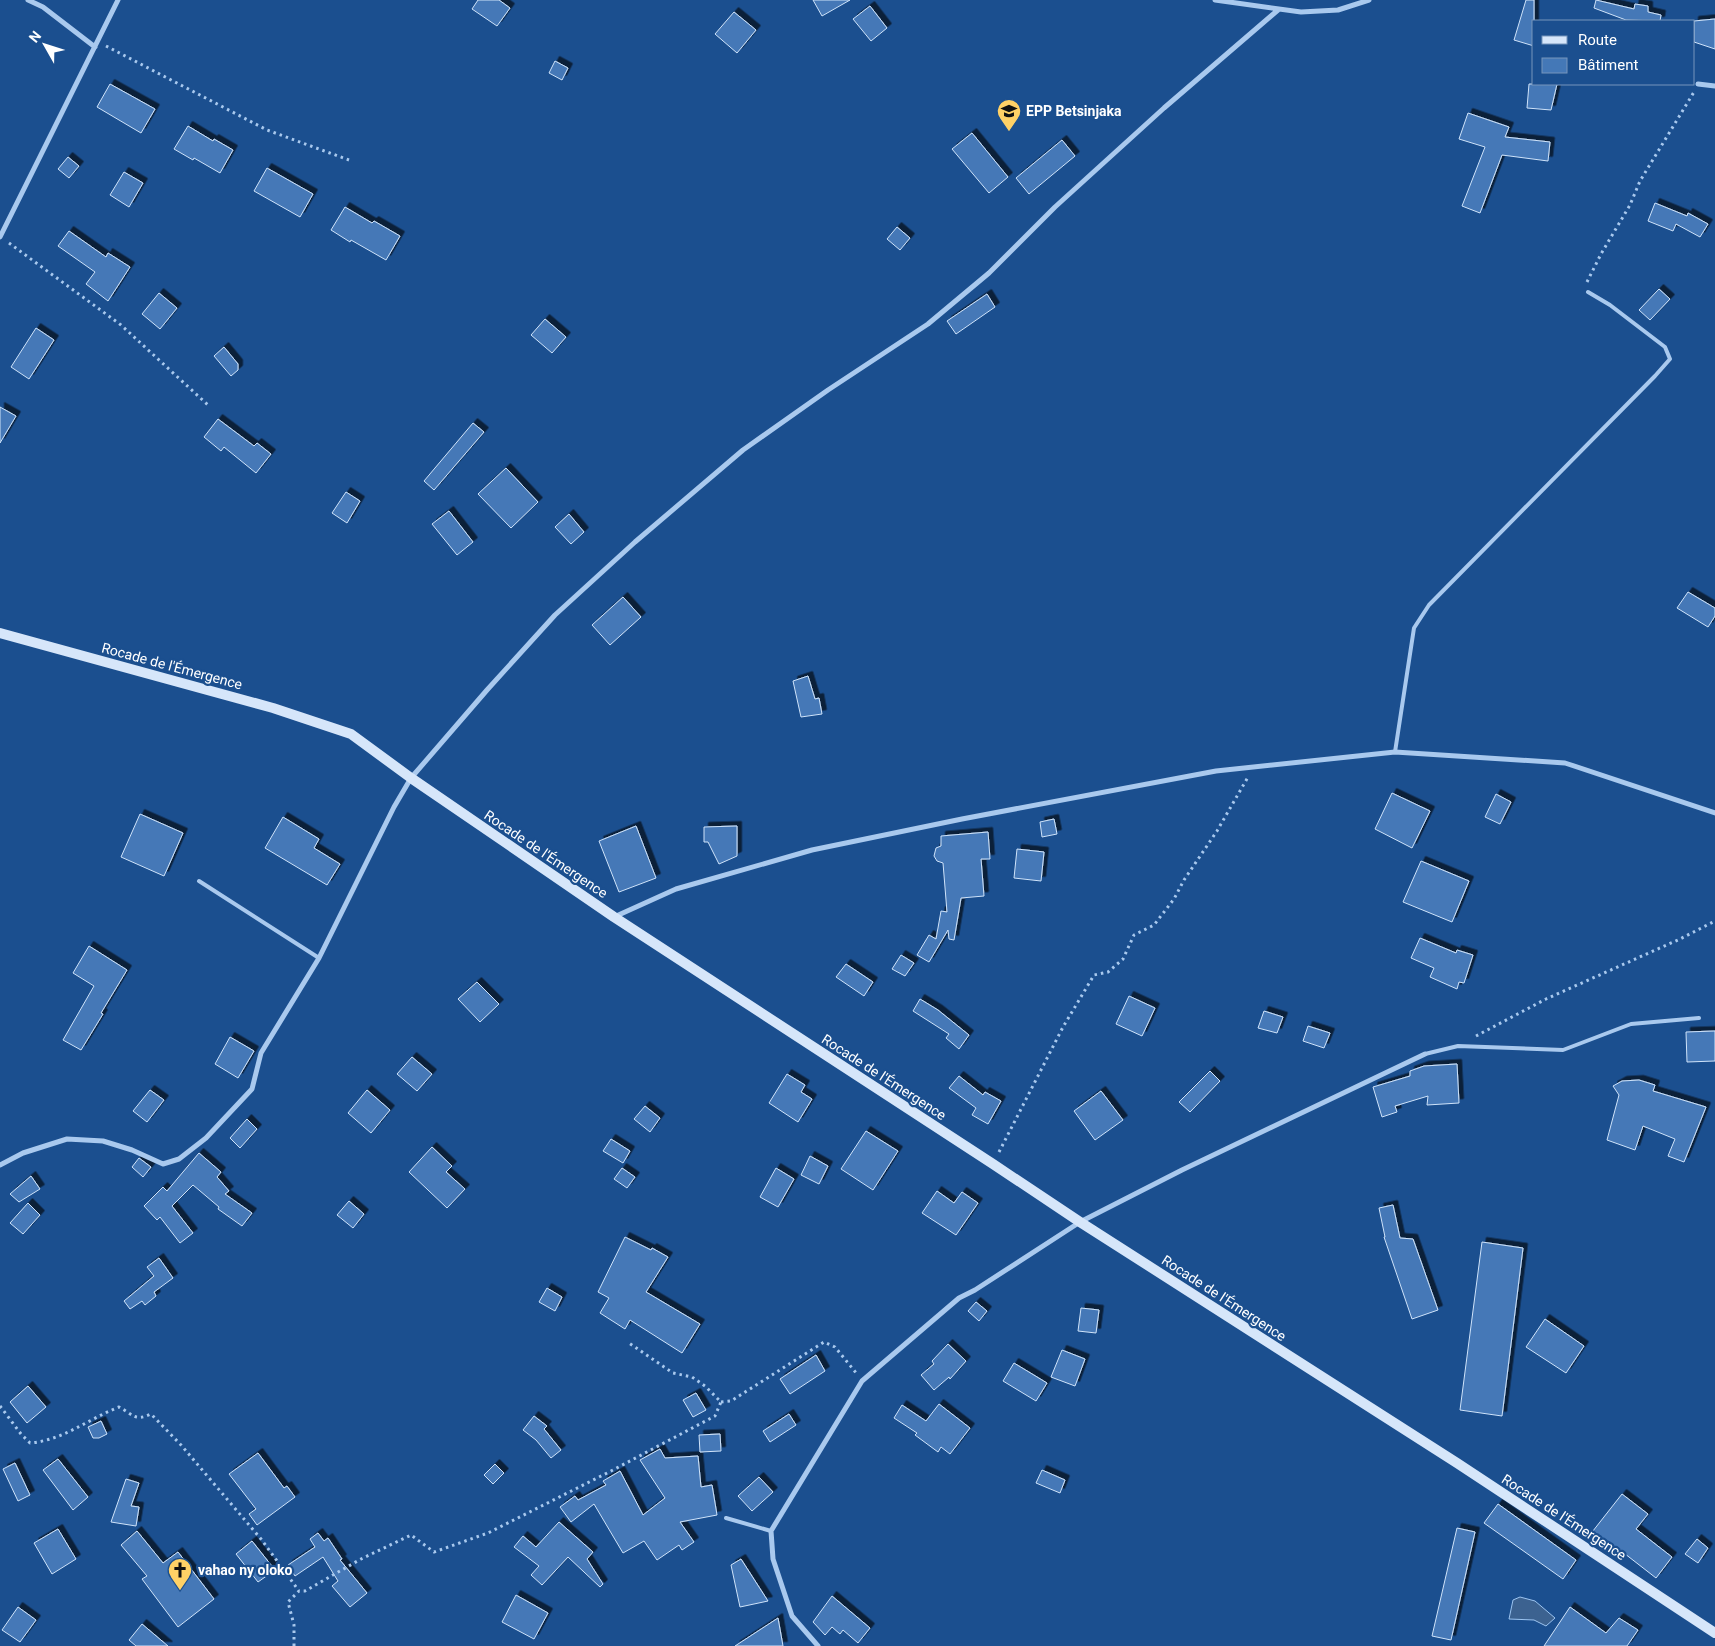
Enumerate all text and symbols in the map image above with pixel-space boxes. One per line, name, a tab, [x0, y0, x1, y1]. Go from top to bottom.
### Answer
north arrow	[20, 20, 70, 70]
legend	[1532, 20, 1695, 85]
text: N	[26, 28, 44, 46]
text: Route	[1578, 31, 1617, 49]
text: Bâtiment	[1578, 56, 1638, 74]
school or university icon: EPP Betsinjaka	[996, 98, 1022, 132]
place label: EPP Betsinjaka	[1026, 103, 1122, 119]
street label: Rocade de l'Émergence	[100, 639, 244, 692]
street label: Rocade de l'Émergence	[481, 806, 611, 901]
street label: Rocade de l'Émergence	[819, 1030, 950, 1123]
street label: Rocade de l'Émergence	[1159, 1251, 1290, 1344]
street label: Rocade de l'Émergence	[1499, 1470, 1630, 1563]
church icon: vahao ny oloko	[167, 1557, 193, 1591]
place label: vahao ny oloko	[198, 1562, 293, 1578]

